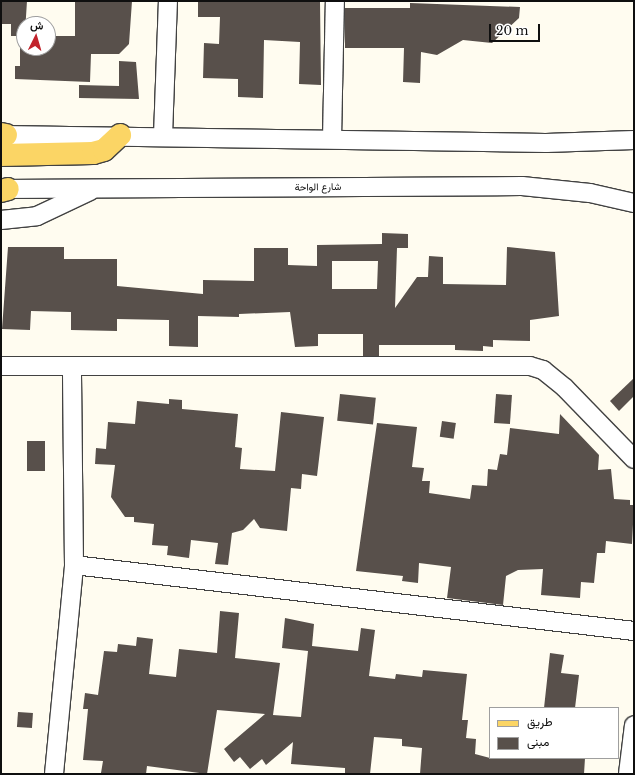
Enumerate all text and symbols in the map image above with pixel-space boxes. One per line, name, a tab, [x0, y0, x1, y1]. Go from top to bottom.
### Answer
north arrow	[16, 16, 56, 56]
scale bar	[491, 16, 542, 42]
text: ش	[30, 17, 44, 33]
text: 20 m	[496, 23, 528, 38]
street label: شارع الواحة	[294, 181, 342, 193]
legend	[489, 707, 619, 759]
text: طريق	[527, 714, 552, 729]
text: مبنى	[527, 734, 549, 749]

